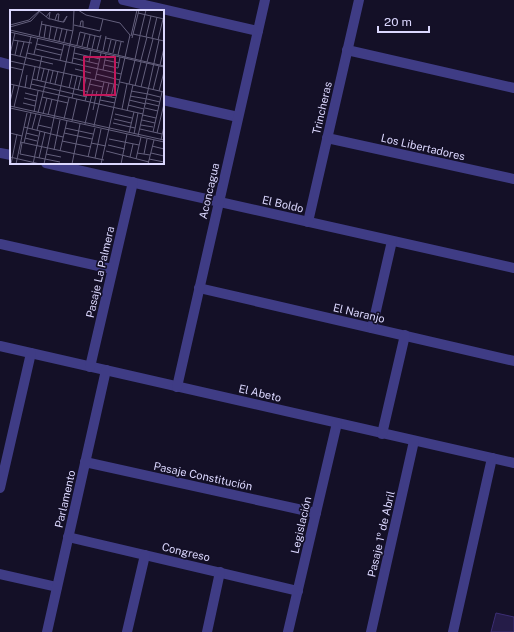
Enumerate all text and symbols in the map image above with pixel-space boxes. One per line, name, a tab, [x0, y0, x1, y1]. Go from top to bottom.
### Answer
scale bar	[378, 8, 429, 34]
inset map	[10, 10, 164, 164]
text: 20 m	[384, 15, 412, 29]
street label: Trincheras	[310, 80, 334, 136]
street label: Los Libertadores	[380, 132, 467, 163]
street label: Aconcagua	[197, 162, 221, 220]
street label: El Boldo	[261, 193, 305, 215]
street label: Pasaje La Palmera	[84, 225, 116, 319]
street label: El Naranjo	[332, 301, 386, 325]
street label: El Abeto	[238, 382, 282, 404]
street label: Pasaje Constitución	[153, 460, 253, 492]
street label: Parlamento	[53, 469, 77, 529]
street label: Pasaje 1º de Abril	[365, 490, 397, 578]
street label: Legislación	[289, 495, 313, 555]
street label: Congreso	[161, 541, 211, 563]

